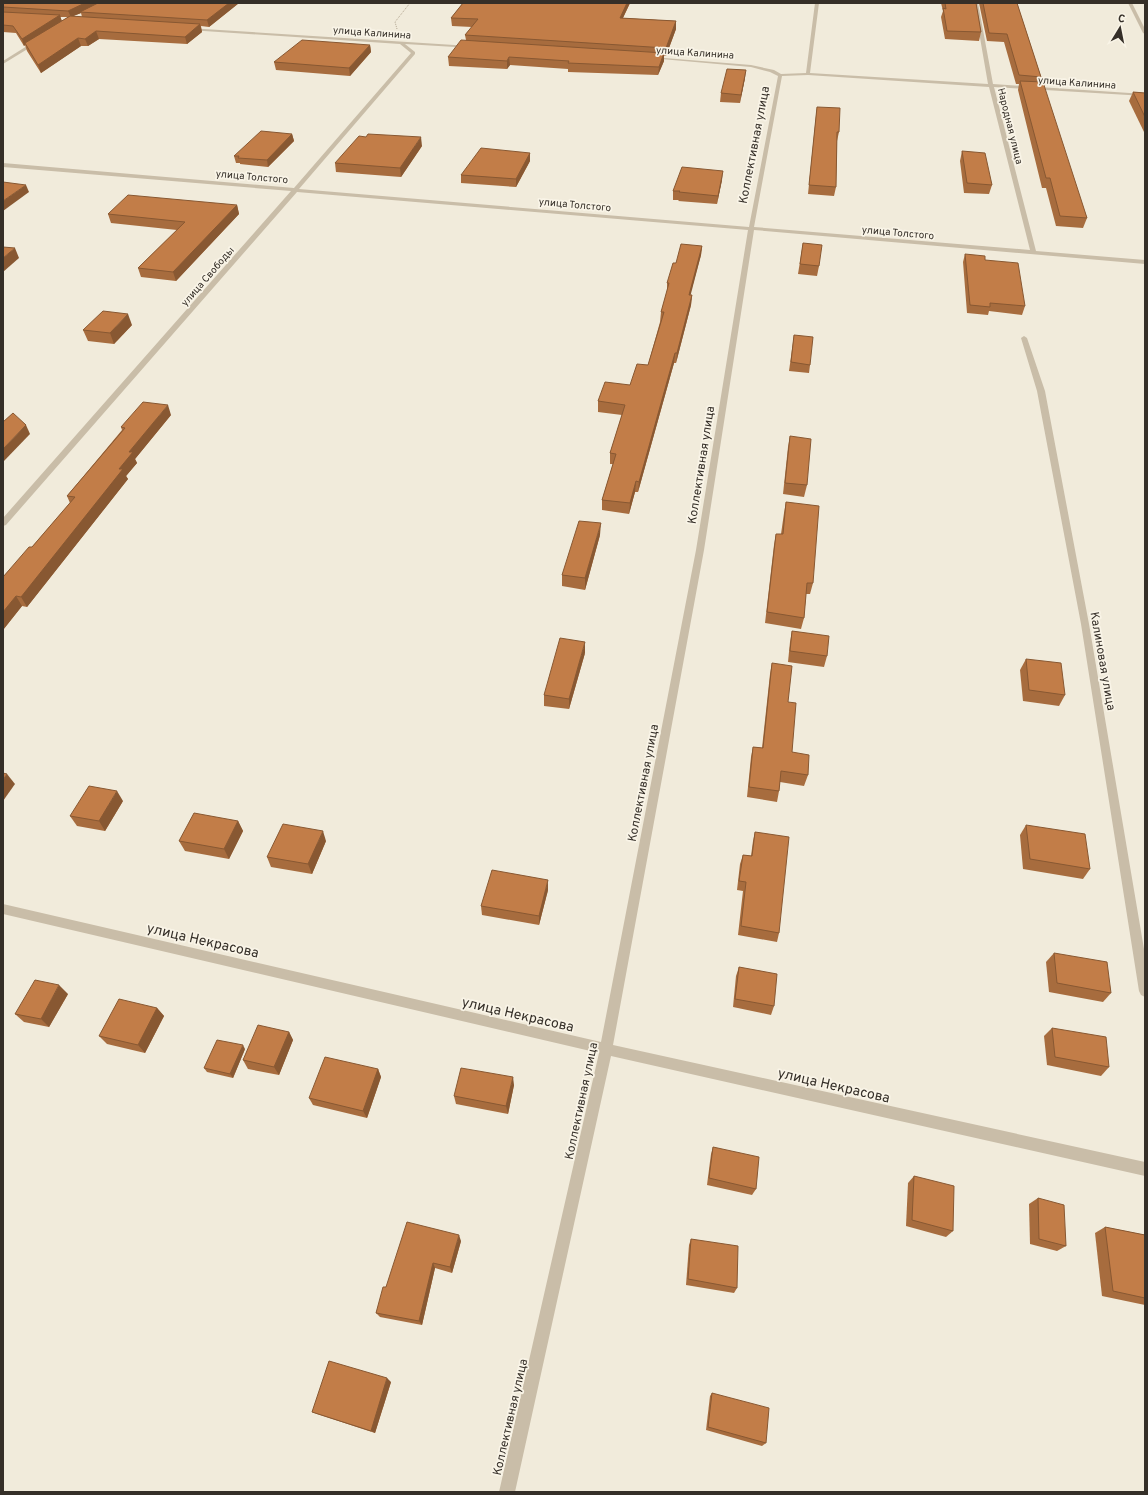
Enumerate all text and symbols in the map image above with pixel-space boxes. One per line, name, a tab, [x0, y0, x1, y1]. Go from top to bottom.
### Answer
north arrow	[1100, 8, 1140, 48]
text: С	[1117, 12, 1126, 27]
street label: улица Калинина	[332, 24, 411, 43]
street label: улица Калинина	[655, 44, 734, 63]
street label: улица Калинина	[1037, 74, 1116, 93]
street label: Коллективная улица	[736, 85, 774, 205]
street label: Народная улица	[994, 87, 1025, 166]
street label: улица Толстого	[215, 168, 289, 187]
street label: улица Толстого	[538, 196, 612, 215]
street label: улица Толстого	[861, 224, 935, 243]
street label: улица Свободы	[179, 245, 238, 309]
street label: Коллективная улица	[685, 405, 719, 525]
street label: Калиновая улица	[1085, 611, 1119, 712]
street label: Коллективная улица	[625, 723, 663, 843]
street label: улица Некрасова	[145, 920, 260, 963]
street label: улица Некрасова	[460, 994, 575, 1037]
street label: Коллективная улица	[562, 1041, 602, 1161]
street label: улица Некрасова	[776, 1065, 891, 1108]
street label: Коллективная улица	[490, 1357, 532, 1477]

